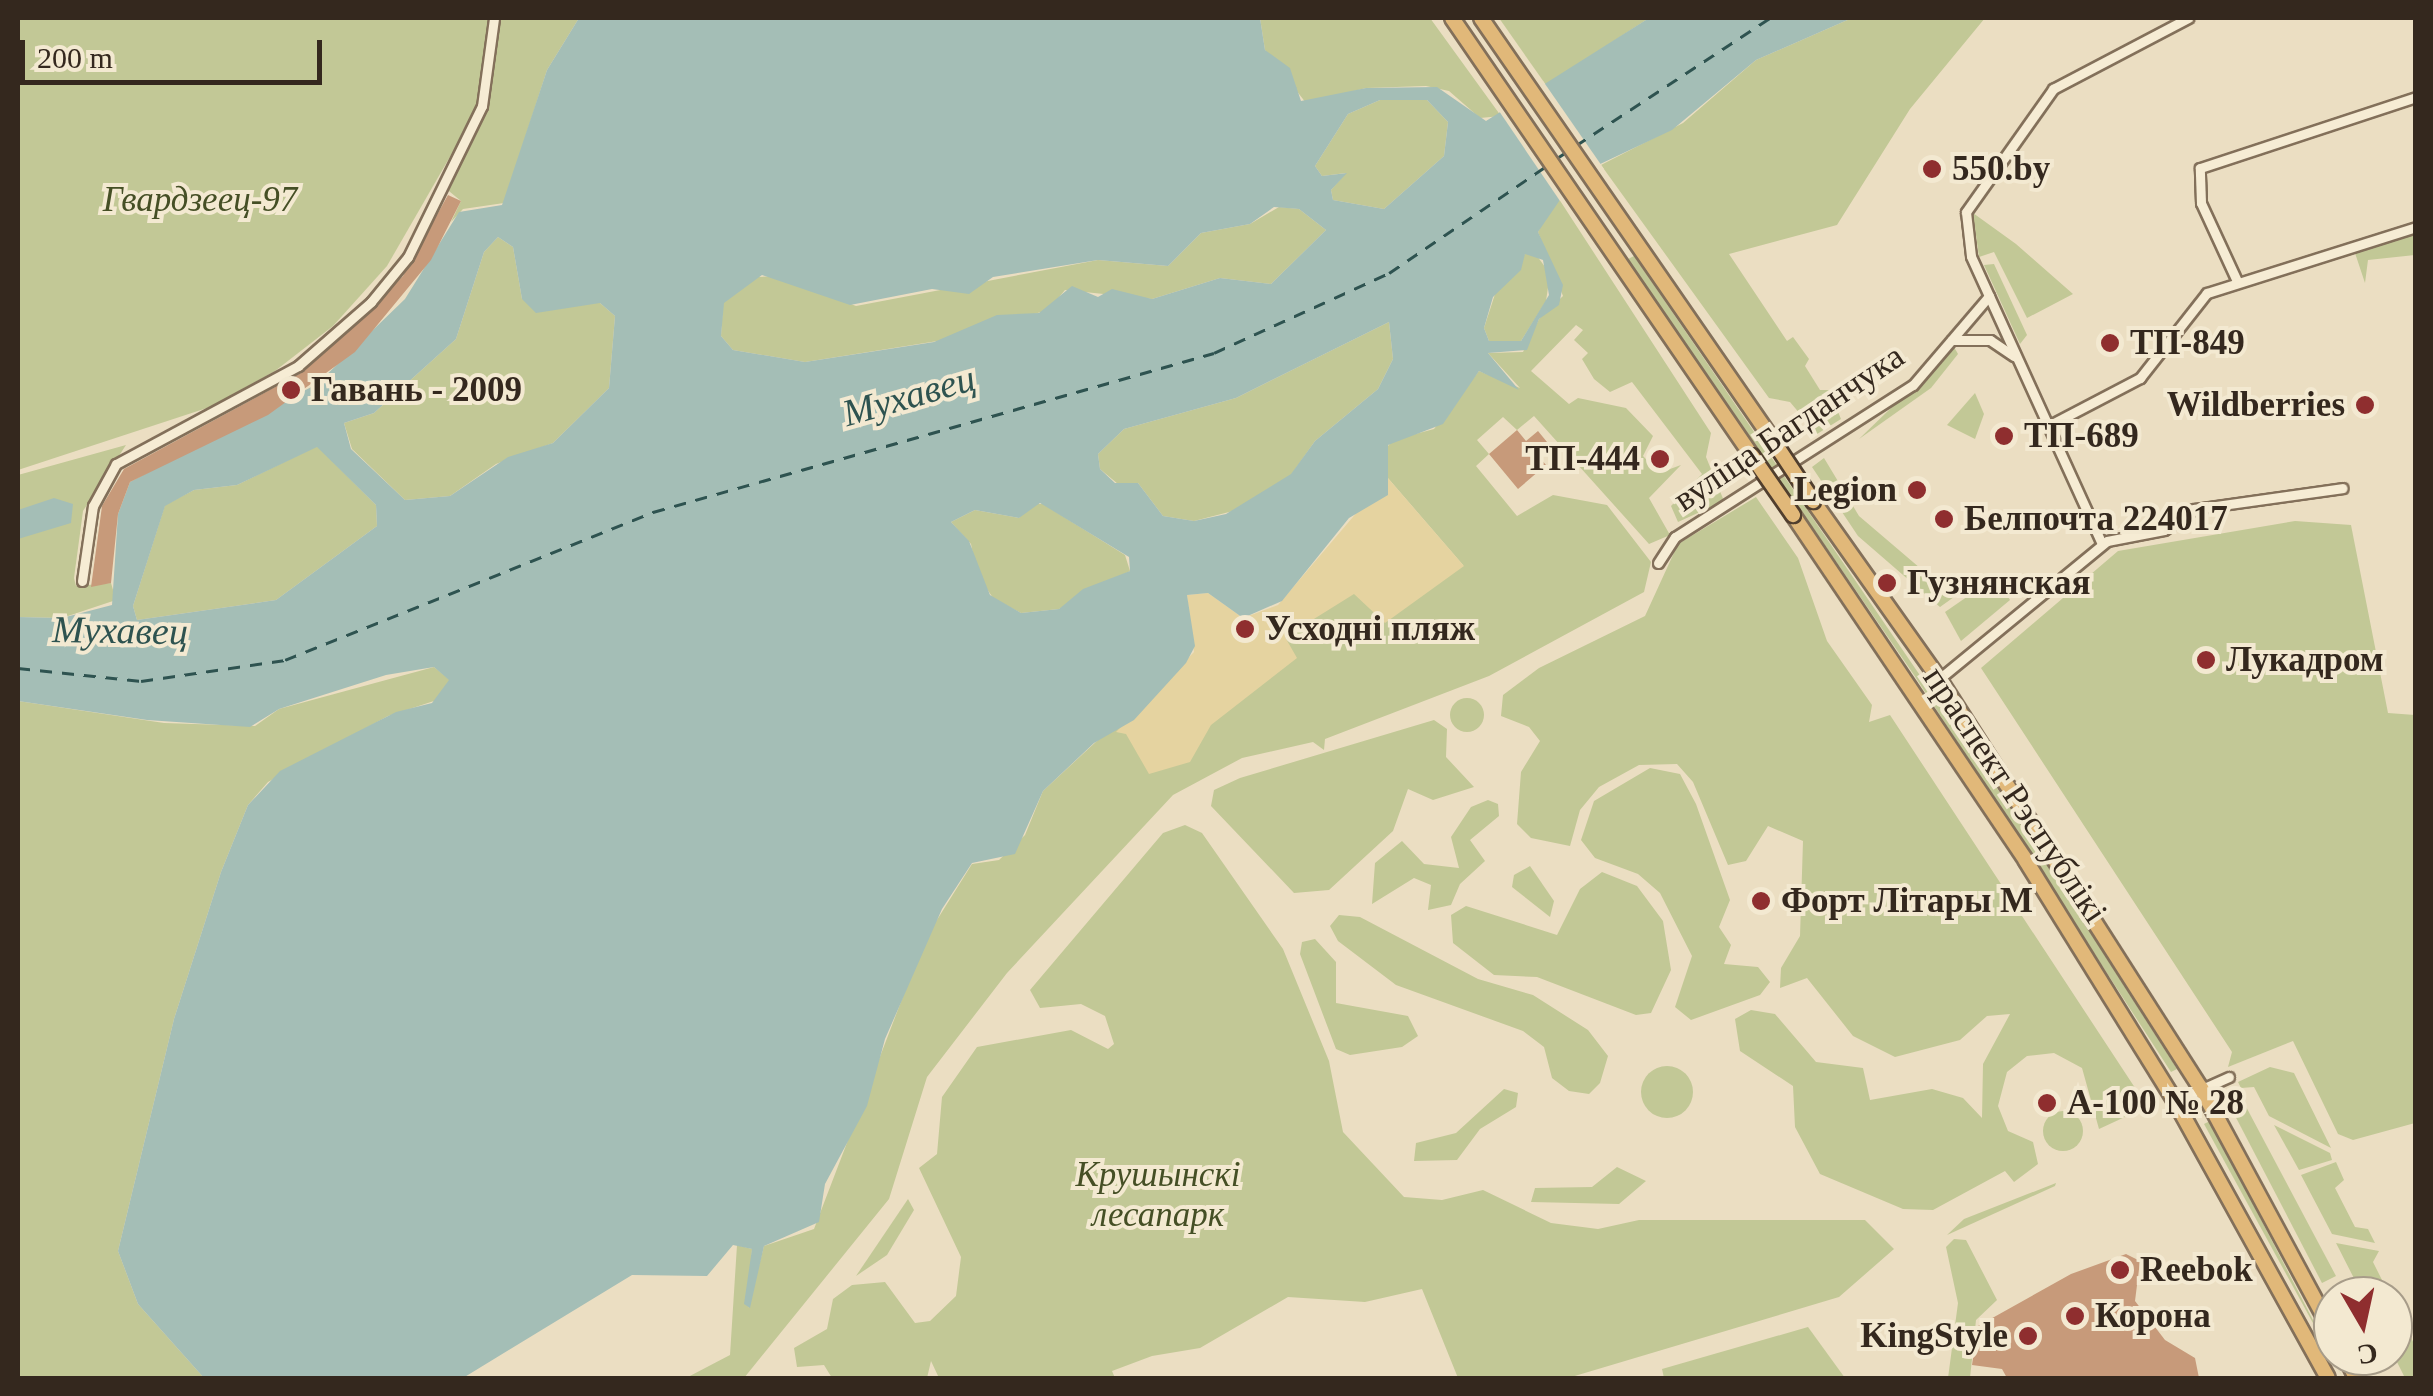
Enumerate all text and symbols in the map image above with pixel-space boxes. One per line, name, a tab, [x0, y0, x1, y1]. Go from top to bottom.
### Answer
scale bar	[25, 20, 328, 82]
text: 200 m	[37, 41, 113, 74]
place label: 550.by	[1952, 148, 2050, 190]
marker: 550.by	[1921, 158, 1943, 180]
park label: Гвардзеец-97	[103, 179, 297, 221]
place label: ТП-849	[2130, 322, 2245, 364]
marker: ТП-849	[2099, 332, 2121, 354]
street label: вуліца Багданчука	[1666, 335, 1912, 521]
water label: Мухавец	[837, 355, 981, 437]
place label: Гавань - 2009	[311, 369, 522, 411]
marker: Гавань - 2009	[280, 379, 302, 401]
place label: Wildberries	[2167, 384, 2345, 426]
marker: Wildberries	[2354, 394, 2376, 416]
place label: ТП-689	[2024, 415, 2139, 457]
marker: ТП-689	[1993, 425, 2015, 447]
place label: ТП-444	[1525, 438, 1640, 480]
marker: ТП-444	[1649, 448, 1671, 470]
place label: Legion	[1794, 469, 1897, 511]
marker: Legion	[1906, 479, 1928, 501]
place label: Белпочта 224017	[1964, 498, 2228, 540]
marker: Белпочта 224017	[1933, 508, 1955, 530]
place label: Гузнянская	[1907, 562, 2090, 604]
marker: Гузнянская	[1876, 572, 1898, 594]
water label: Мухавец	[52, 607, 188, 655]
place label: Усходні пляж	[1265, 608, 1475, 650]
marker: Усходні пляж	[1234, 618, 1256, 640]
place label: Лукадром	[2226, 639, 2384, 681]
marker: Лукадром	[2195, 649, 2217, 671]
street label: праспект Рэспублікі	[1914, 659, 2116, 931]
place label: Форт Літары М	[1781, 880, 2033, 922]
marker: Форт Літары М	[1750, 890, 1772, 912]
place label: А-100 № 28	[2067, 1082, 2244, 1124]
marker: А-100 № 28	[2036, 1092, 2058, 1114]
park label: Крушынскі лесапарк	[1076, 1154, 1240, 1236]
place label: Reebok	[2140, 1249, 2253, 1291]
marker: Reebok	[2109, 1259, 2131, 1281]
north arrow	[2313, 1276, 2413, 1376]
place label: Корона	[2095, 1295, 2211, 1337]
marker: Корона	[2064, 1305, 2086, 1327]
place label: KingStyle	[1860, 1315, 2008, 1357]
marker: KingStyle	[2017, 1325, 2039, 1347]
text: С	[2355, 1337, 2380, 1371]

